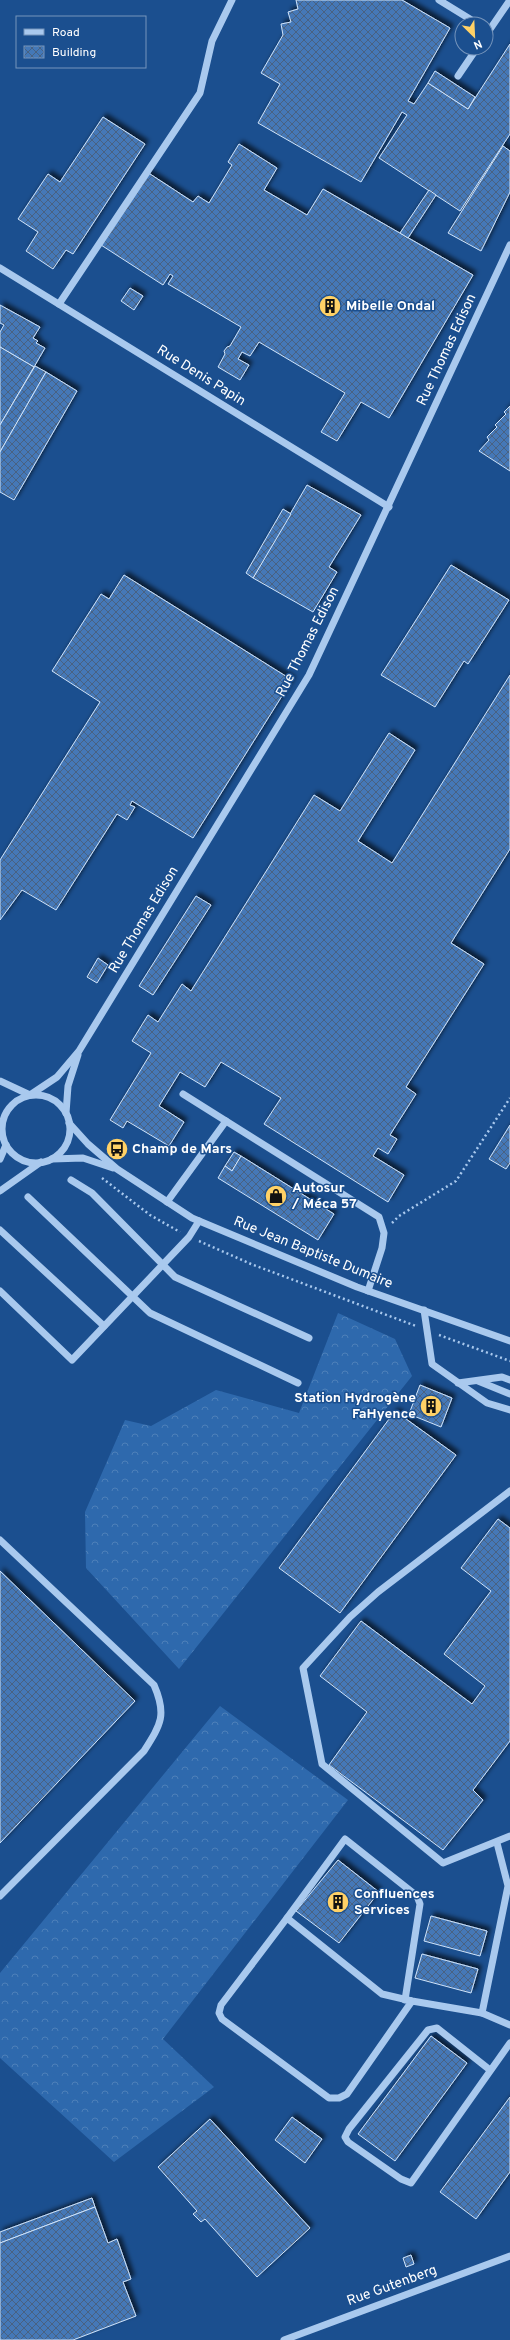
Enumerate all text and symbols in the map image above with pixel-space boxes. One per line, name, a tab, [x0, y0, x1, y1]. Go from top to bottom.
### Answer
legend	[16, 16, 146, 68]
north arrow	[454, 16, 494, 56]
text: Road	[52, 25, 80, 41]
text: N	[471, 36, 484, 52]
text: Building	[52, 45, 96, 61]
street label: Rue Thomas Edison	[414, 291, 480, 409]
building icon: Mibelle Ondal	[317, 293, 343, 319]
place label: Mibelle Ondal	[346, 298, 435, 315]
street label: Rue Denis Papin	[153, 342, 249, 410]
street label: Rue Thomas Edison	[273, 584, 343, 700]
street label: Rue Thomas Edison	[105, 863, 183, 977]
bus stop icon: Champ de Mars	[104, 1136, 130, 1162]
place label: Champ de Mars	[132, 1141, 232, 1158]
place label: Autosur / Méca 57	[291, 1180, 357, 1213]
shop icon: Autosur / Méca 57	[263, 1183, 289, 1209]
street label: Rue Jean Baptiste Dumaire	[231, 1213, 395, 1293]
place label: Station Hydrogène FaHyence	[294, 1390, 416, 1423]
building icon: Station Hydrogène FaHyence	[418, 1393, 444, 1419]
place label: Confluences Services	[354, 1886, 435, 1919]
building icon: Confluences Services	[325, 1889, 351, 1915]
street label: Rue Gutenberg	[345, 2262, 439, 2310]

